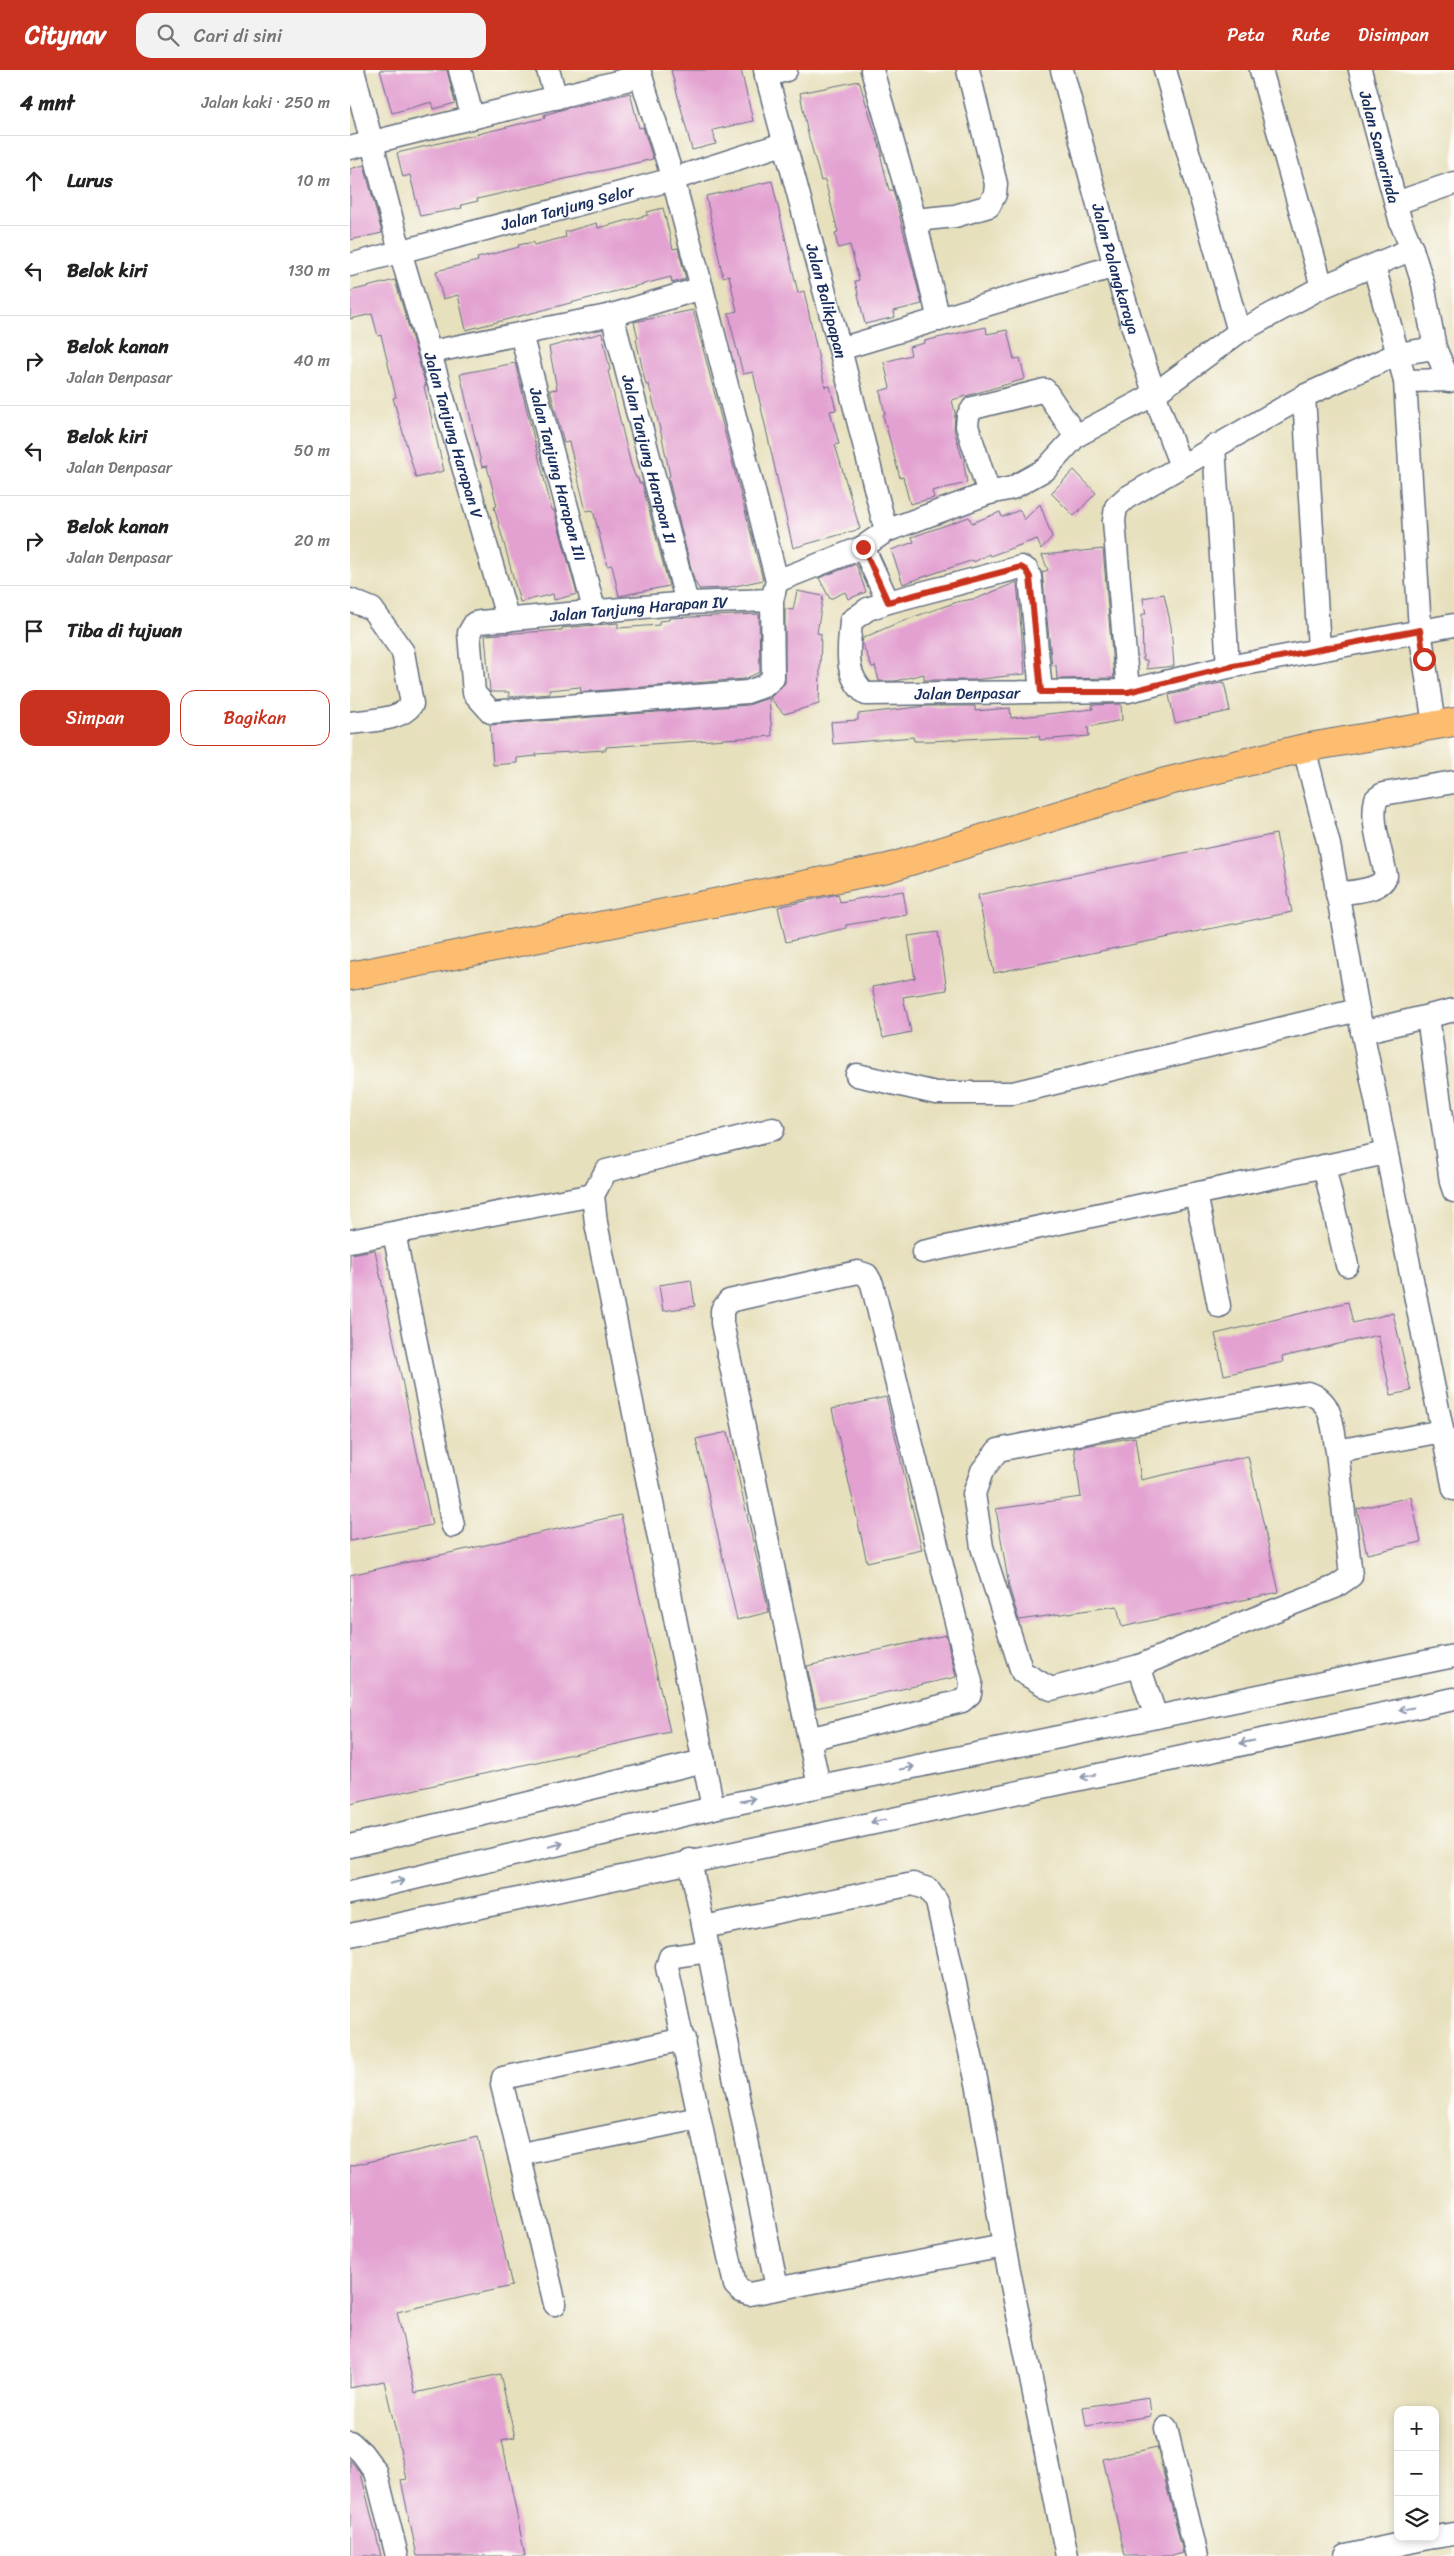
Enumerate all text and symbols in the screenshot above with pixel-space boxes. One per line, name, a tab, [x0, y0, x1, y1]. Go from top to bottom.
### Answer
search box	[136, 13, 486, 58]
text: Citynav	[25, 14, 106, 56]
text: Cari di sini	[194, 19, 282, 52]
text: Peta	[1227, 19, 1264, 51]
text: Rute	[1292, 19, 1330, 51]
text: Disimpan	[1358, 19, 1429, 51]
icon: search	[154, 21, 182, 49]
text: 4 mnt	[20, 84, 75, 122]
street label: Jalan Samarinda	[1350, 87, 1408, 207]
text: Jalan kaki · 250 m	[201, 88, 330, 117]
text: Lurus	[67, 164, 113, 197]
text: 10 m	[297, 166, 330, 195]
icon: ahead	[20, 167, 48, 195]
street label: Jalan Tanjung Selor	[497, 176, 639, 239]
street label: Jalan Palangkaraya	[1083, 199, 1148, 338]
street label: Jalan Balikpapan	[797, 239, 856, 362]
text: Belok kiri	[67, 254, 147, 287]
text: 130 m	[288, 256, 330, 285]
icon: left	[20, 257, 48, 285]
text: Belok kanan	[67, 330, 169, 363]
text: 40 m	[293, 346, 330, 375]
icon: right	[20, 347, 48, 375]
street label: Jalan Tanjung Harapan V	[415, 348, 492, 523]
text: Jalan Denpasar	[67, 363, 172, 392]
street label: Jalan Tanjung Harapan II	[613, 370, 685, 547]
street label: Jalan Tanjung Harapan III	[520, 383, 595, 565]
text: Belok kiri	[67, 420, 147, 453]
text: 50 m	[294, 436, 330, 465]
icon: left	[20, 437, 48, 465]
text: Jalan Denpasar	[67, 453, 172, 482]
text: Belok kanan	[67, 510, 169, 543]
text: 20 m	[294, 526, 330, 555]
icon: right	[20, 527, 48, 555]
route end	[852, 536, 875, 559]
text: Jalan Denpasar	[67, 543, 172, 572]
street label: Jalan Tanjung Harapan IV	[548, 588, 729, 631]
text: Tiba di tujuan	[67, 614, 182, 647]
icon: arrive	[20, 617, 48, 645]
route start	[1413, 648, 1436, 671]
street label: Jalan Denpasar	[914, 678, 1022, 708]
button: Simpan	[20, 690, 170, 746]
button: Bagikan	[180, 690, 330, 746]
one-way arrow	[1399, 1705, 1415, 1714]
one-way arrow	[1240, 1738, 1256, 1748]
one-way arrow	[899, 1763, 915, 1772]
one-way arrow	[1081, 1772, 1097, 1781]
one-way arrow	[740, 1795, 756, 1805]
one-way arrow	[870, 1816, 886, 1826]
one-way arrow	[547, 1840, 563, 1849]
one-way arrow	[389, 1877, 405, 1886]
map controls	[1394, 2406, 1439, 2541]
button: +	[1394, 2406, 1439, 2451]
button: −	[1394, 2451, 1439, 2496]
button: layers	[1394, 2496, 1439, 2541]

